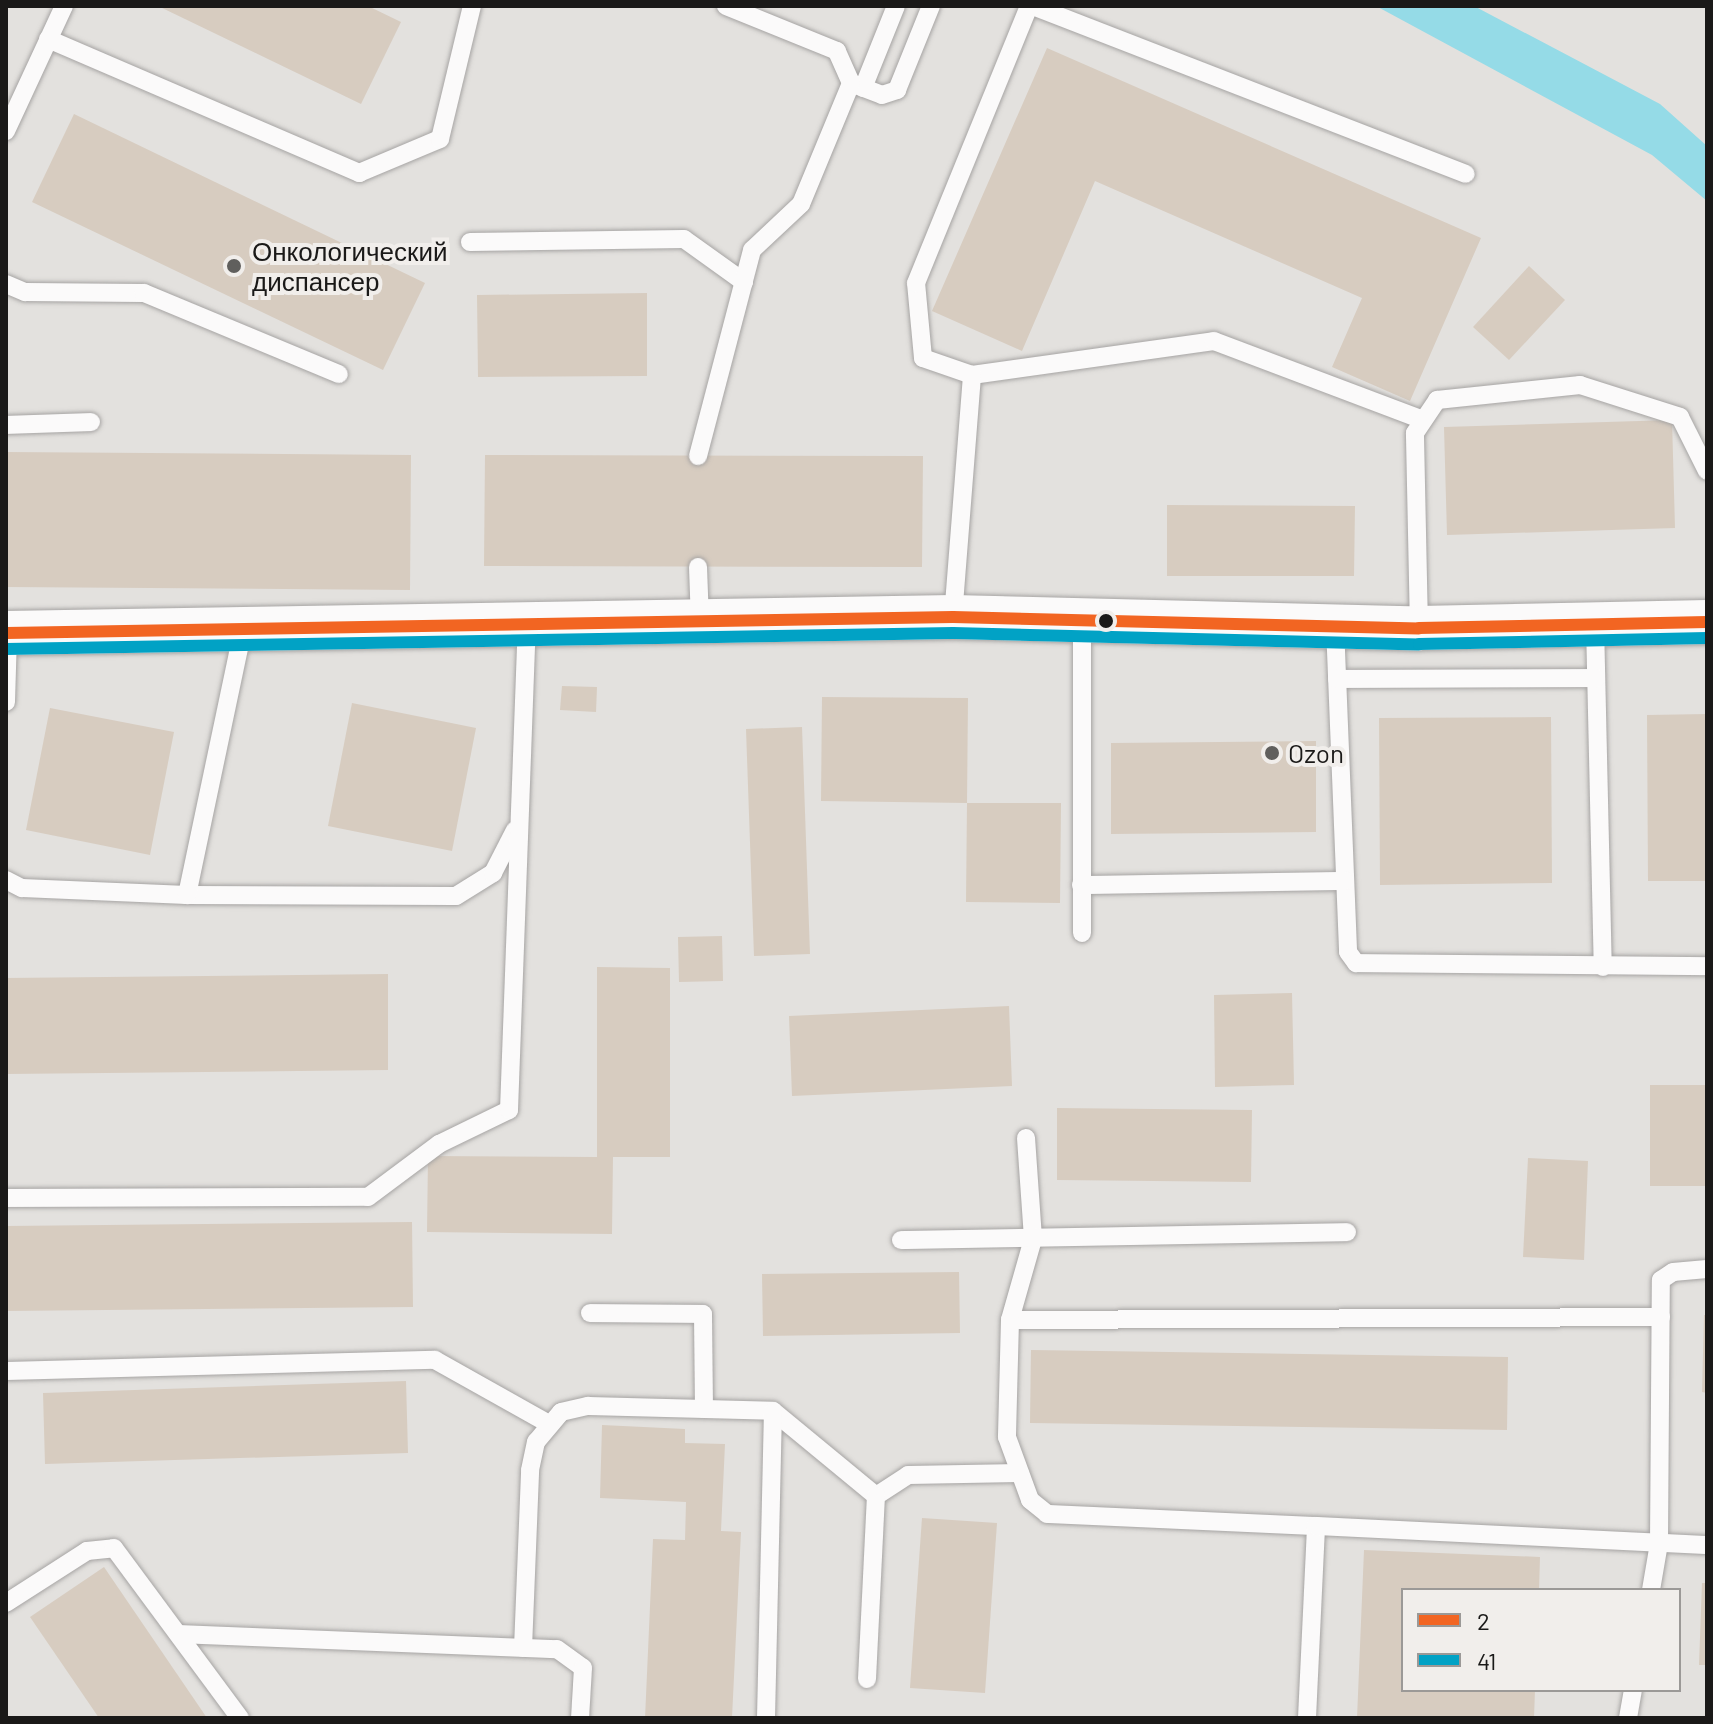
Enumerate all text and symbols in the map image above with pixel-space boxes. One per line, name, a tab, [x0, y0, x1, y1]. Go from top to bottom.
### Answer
place label: Онкологический диспансер	[252, 235, 447, 296]
marker: Онкологический диспансер	[223, 255, 245, 277]
unlabelled marker	[1098, 613, 1114, 629]
place label: Ozon	[1288, 737, 1344, 769]
marker: Ozon	[1263, 744, 1281, 762]
legend	[1401, 1588, 1681, 1692]
text: 2	[1477, 1606, 1490, 1635]
text: 41	[1477, 1646, 1496, 1675]

